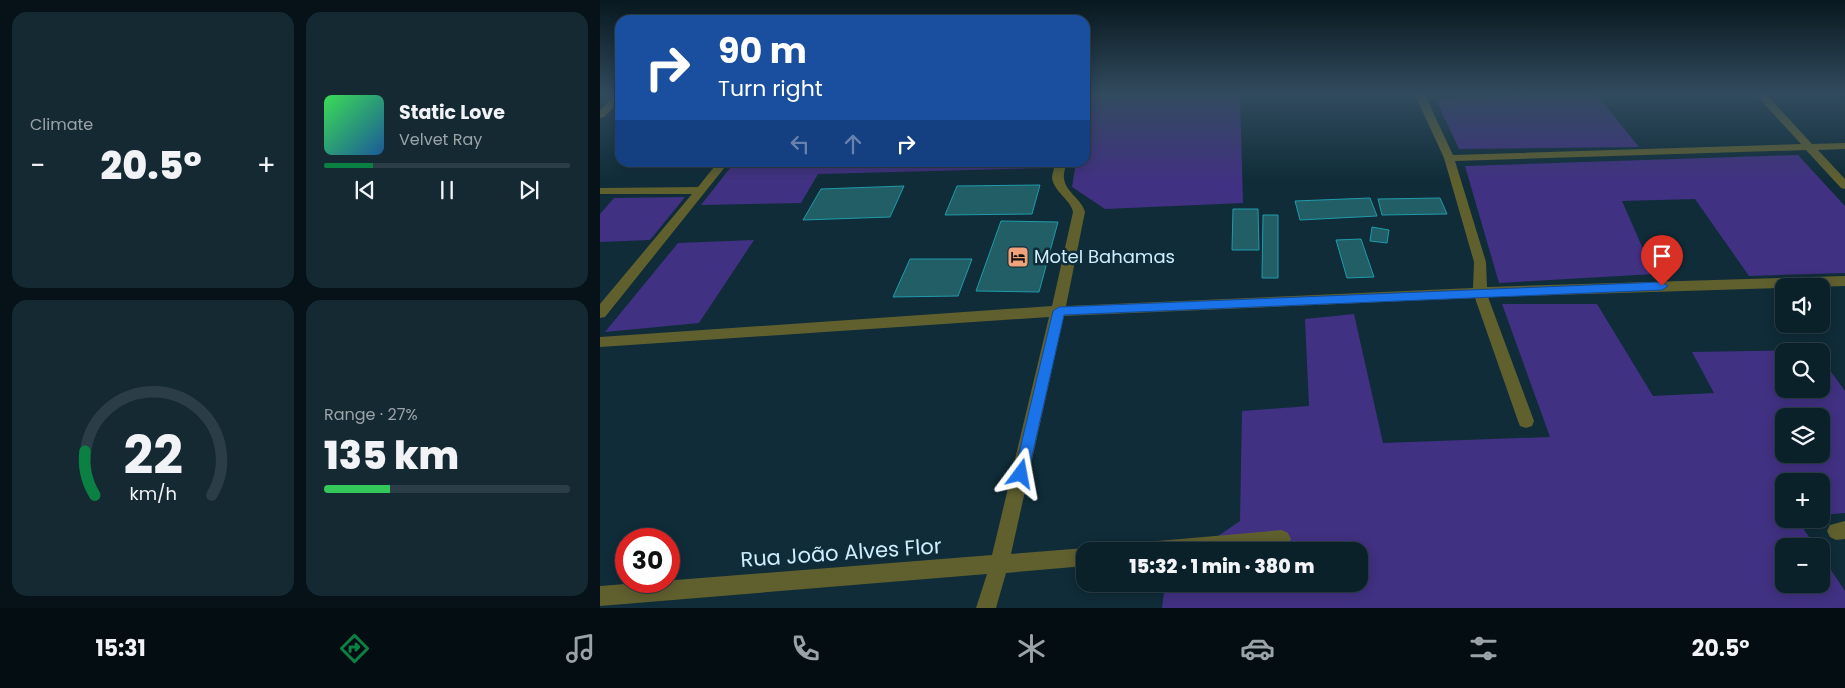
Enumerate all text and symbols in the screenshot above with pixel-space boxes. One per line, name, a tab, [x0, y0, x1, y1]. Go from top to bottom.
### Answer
text: 90 m	[718, 26, 807, 75]
icon: right	[635, 35, 700, 100]
text: Turn right	[718, 73, 823, 104]
text: Static Love	[399, 99, 505, 126]
text: Climate	[30, 113, 93, 136]
text: Velvet Ray	[399, 128, 482, 151]
icon: left	[786, 130, 814, 158]
icon: ahead	[839, 130, 867, 158]
icon: right	[892, 130, 920, 158]
text: 20.5°	[101, 139, 202, 192]
text: −	[30, 146, 45, 185]
text: +	[257, 146, 276, 185]
icon: previous	[351, 176, 379, 204]
icon: pause	[433, 176, 461, 204]
icon: next	[515, 176, 543, 204]
pin	[1641, 235, 1683, 286]
icon: arrive	[1648, 242, 1676, 270]
place label: Motel Bahamas	[1034, 244, 1175, 269]
hotel icon: Motel Bahamas	[1006, 245, 1030, 269]
map controls	[1775, 278, 1830, 593]
button: sound	[1775, 278, 1830, 333]
button: search	[1775, 343, 1830, 398]
text: Range · 27%	[324, 403, 418, 426]
button: layers	[1775, 408, 1830, 463]
text: 22	[123, 419, 183, 492]
text: 135 km	[324, 429, 459, 482]
position arrow	[994, 447, 1046, 499]
button: +	[1775, 473, 1830, 528]
text: km/h	[129, 481, 177, 506]
speed limit sign: 30	[615, 528, 680, 593]
street label: Rua João Alves Flor	[739, 531, 943, 574]
button: −	[1775, 538, 1830, 593]
text: 15:32 · 1 min · 380 m	[1129, 553, 1315, 580]
icon: directions	[337, 631, 372, 666]
icon: music	[563, 631, 598, 666]
icon: phone	[788, 631, 823, 666]
icon: climate	[1014, 631, 1049, 666]
icon: car	[1240, 631, 1275, 666]
icon: filters	[1466, 631, 1501, 666]
text: 15:31	[95, 633, 146, 664]
text: 20.5°	[1692, 633, 1749, 664]

